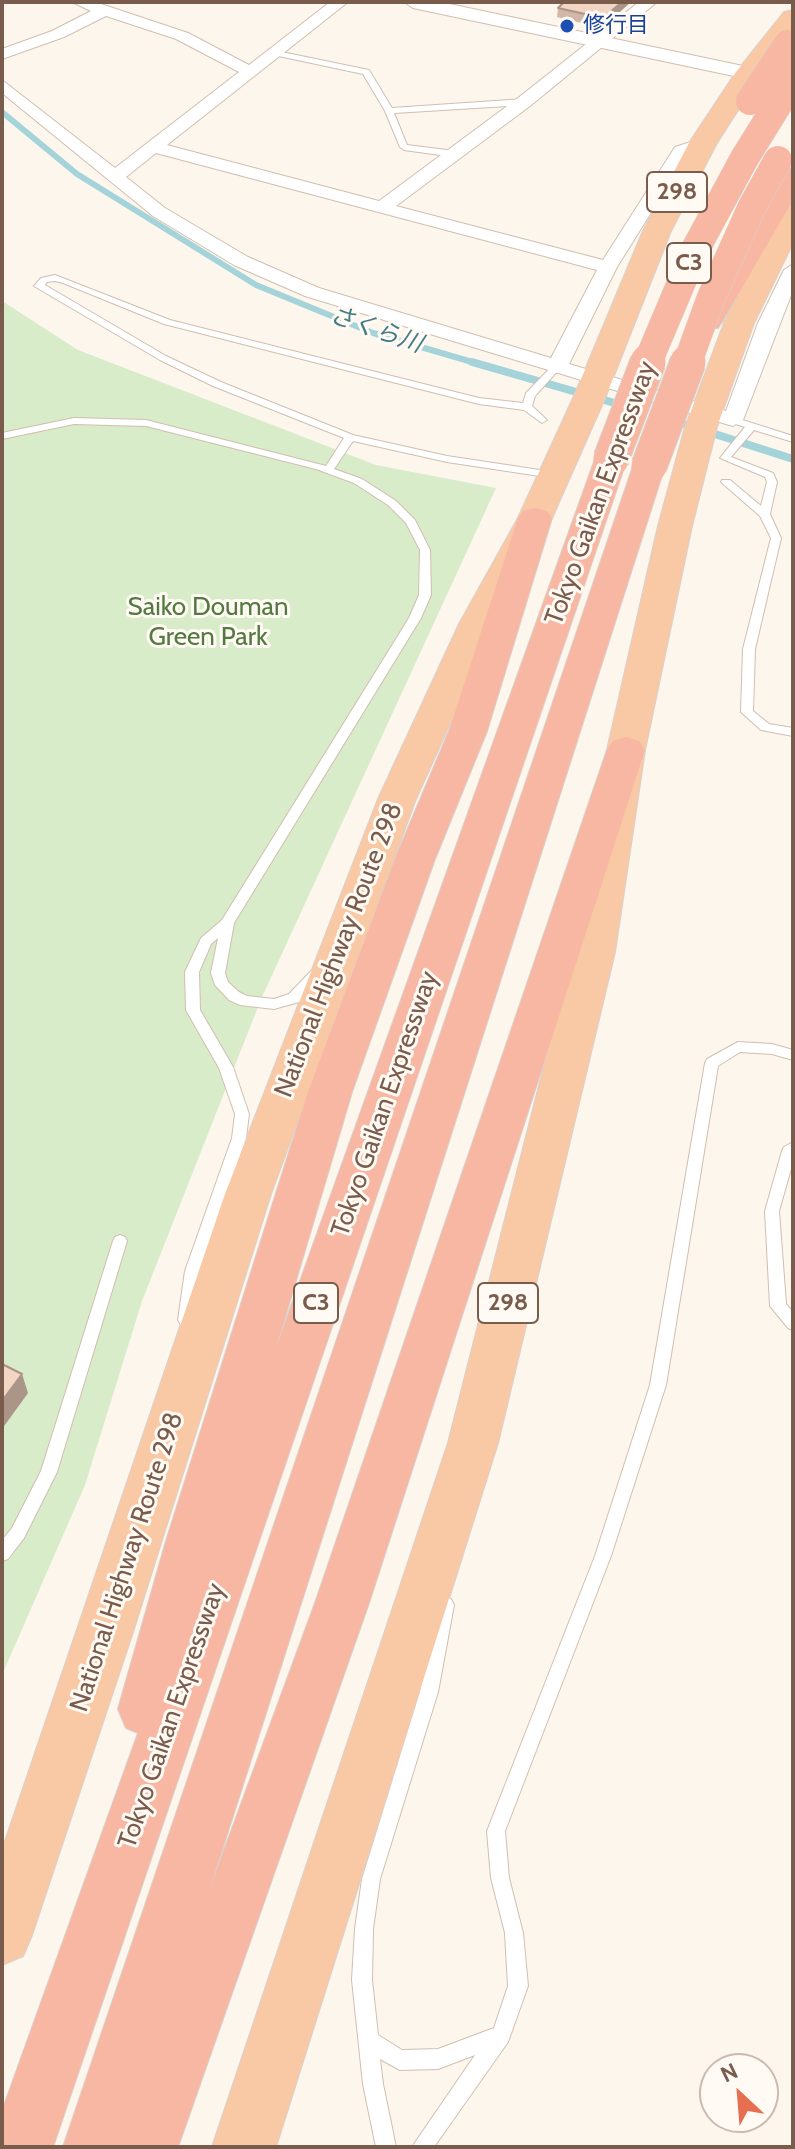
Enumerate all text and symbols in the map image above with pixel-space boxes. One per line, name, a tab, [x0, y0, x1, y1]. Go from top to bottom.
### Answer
place label: 修行目	[583, 13, 649, 39]
marker: 修行目	[558, 17, 576, 35]
road number: 298	[647, 172, 707, 212]
road number: C3	[667, 243, 711, 283]
water label: さくら川	[326, 301, 426, 359]
street label: Tokyo Gaikan Expressway	[539, 357, 663, 629]
park label: Saiko Douman Green Park	[128, 591, 288, 652]
street label: National Highway Route 298	[268, 798, 410, 1102]
street label: Tokyo Gaikan Expressway	[325, 967, 445, 1241]
road number: C3	[294, 1283, 338, 1323]
road number: 298	[478, 1283, 538, 1323]
street label: National Highway Route 298	[64, 1408, 190, 1716]
street label: Tokyo Gaikan Expressway	[112, 1579, 232, 1853]
north arrow	[699, 2053, 779, 2133]
text: N	[716, 2057, 742, 2088]

